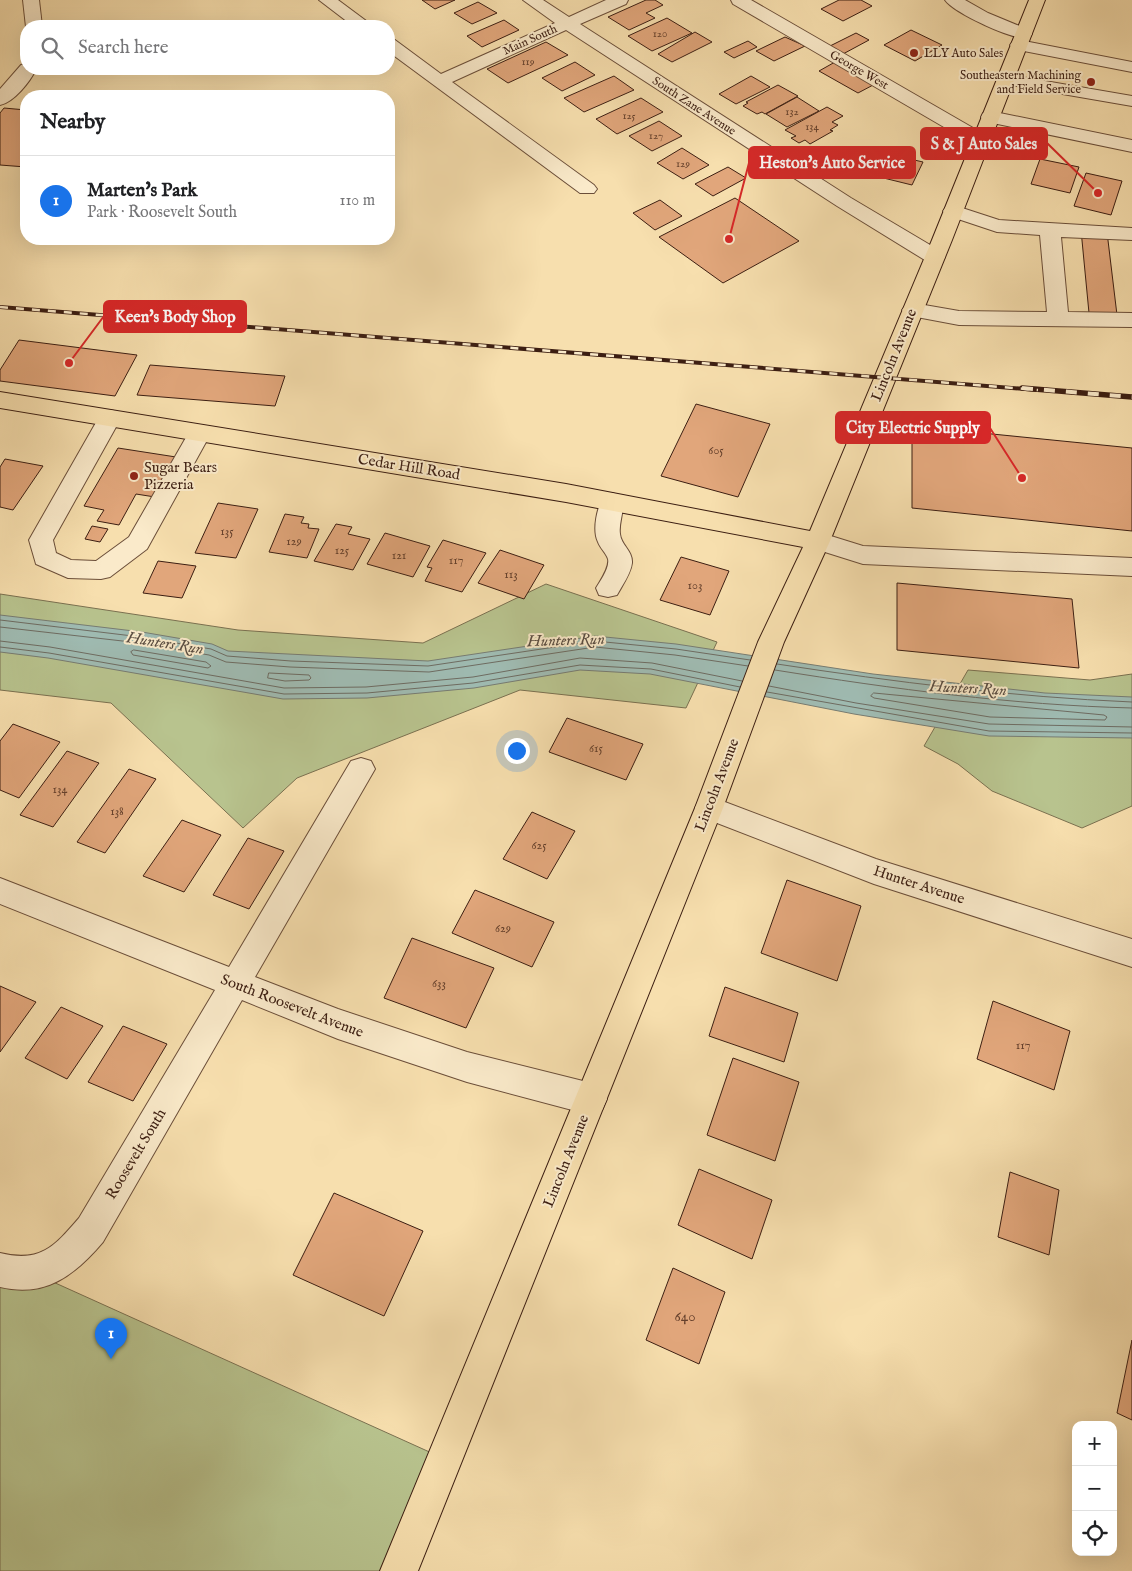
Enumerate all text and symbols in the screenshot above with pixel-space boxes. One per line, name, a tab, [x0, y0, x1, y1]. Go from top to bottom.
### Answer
search box	[20, 20, 395, 75]
street label: Main South	[500, 21, 560, 59]
house number: 120	[653, 27, 667, 41]
icon: search	[38, 34, 66, 62]
text: Search here	[78, 36, 169, 60]
place label: LLY Auto Sales	[924, 46, 1003, 61]
street label: George West	[827, 47, 891, 93]
marker: LLY Auto Sales	[908, 47, 920, 59]
house number: 119	[522, 55, 535, 69]
place label: Southeastern Machining and Field Service	[960, 68, 1081, 97]
street label: South Zane Avenue	[649, 73, 739, 139]
marker: Southeastern Machining and Field Service	[1085, 76, 1097, 88]
house number: 132	[785, 105, 799, 119]
text: Nearby	[40, 109, 105, 136]
house number: 125	[622, 109, 636, 123]
house number: 134	[805, 120, 819, 134]
callout: S & J Auto Sales	[921, 128, 1047, 159]
house number: 127	[649, 129, 663, 143]
text: S & J Auto Sales	[931, 135, 1038, 155]
callout: Heston's Auto Service	[749, 147, 915, 178]
text: Heston's Auto Service	[759, 154, 906, 174]
house number: 129	[676, 157, 690, 171]
text: Marten's Park	[87, 179, 198, 203]
text: 1	[53, 191, 59, 211]
text: 110 m	[339, 191, 375, 211]
text: Park · Roosevelt South	[87, 203, 237, 223]
callout: Keen's Body Shop	[104, 301, 246, 332]
street label: Lincoln Avenue	[867, 306, 921, 404]
text: Keen's Body Shop	[114, 308, 236, 328]
callout: City Electric Supply	[836, 412, 990, 443]
text: City Electric Supply	[846, 419, 981, 439]
house number: 605	[708, 443, 724, 458]
street label: Cedar Hill Road	[357, 450, 462, 485]
place label: Sugar Bears Pizzeria	[144, 458, 217, 494]
marker: Sugar Bears Pizzeria	[128, 470, 140, 482]
house number: 135	[220, 524, 234, 539]
house number: 129	[286, 534, 302, 549]
house number: 125	[335, 543, 350, 558]
house number: 121	[392, 548, 406, 563]
house number: 117	[449, 553, 463, 568]
house number: 113	[504, 567, 518, 582]
house number: 103	[688, 578, 702, 593]
water label: Hunters Run	[124, 628, 205, 660]
water label: Hunters Run	[526, 630, 605, 652]
water label: Hunters Run	[928, 677, 1007, 701]
street label: Lincoln Avenue	[691, 736, 744, 834]
your location	[504, 738, 530, 764]
house number: 615	[589, 741, 604, 756]
house number: 134	[53, 782, 68, 797]
house number: 138	[110, 804, 124, 819]
house number: 625	[531, 838, 547, 853]
street label: Hunter Avenue	[871, 861, 967, 909]
house number: 629	[495, 921, 511, 936]
street label: South Roosevelt Avenue	[218, 970, 366, 1042]
house number: 633	[432, 976, 446, 991]
house number: 117	[1016, 1038, 1030, 1053]
street label: Roosevelt South	[102, 1105, 170, 1203]
street label: Lincoln Avenue	[539, 1112, 593, 1210]
house number: 640	[674, 1307, 696, 1326]
pin: 1	[95, 1318, 127, 1359]
map controls	[1072, 1421, 1117, 1556]
button: +	[1072, 1421, 1117, 1466]
button: −	[1072, 1466, 1117, 1511]
button: locate	[1072, 1511, 1117, 1556]

